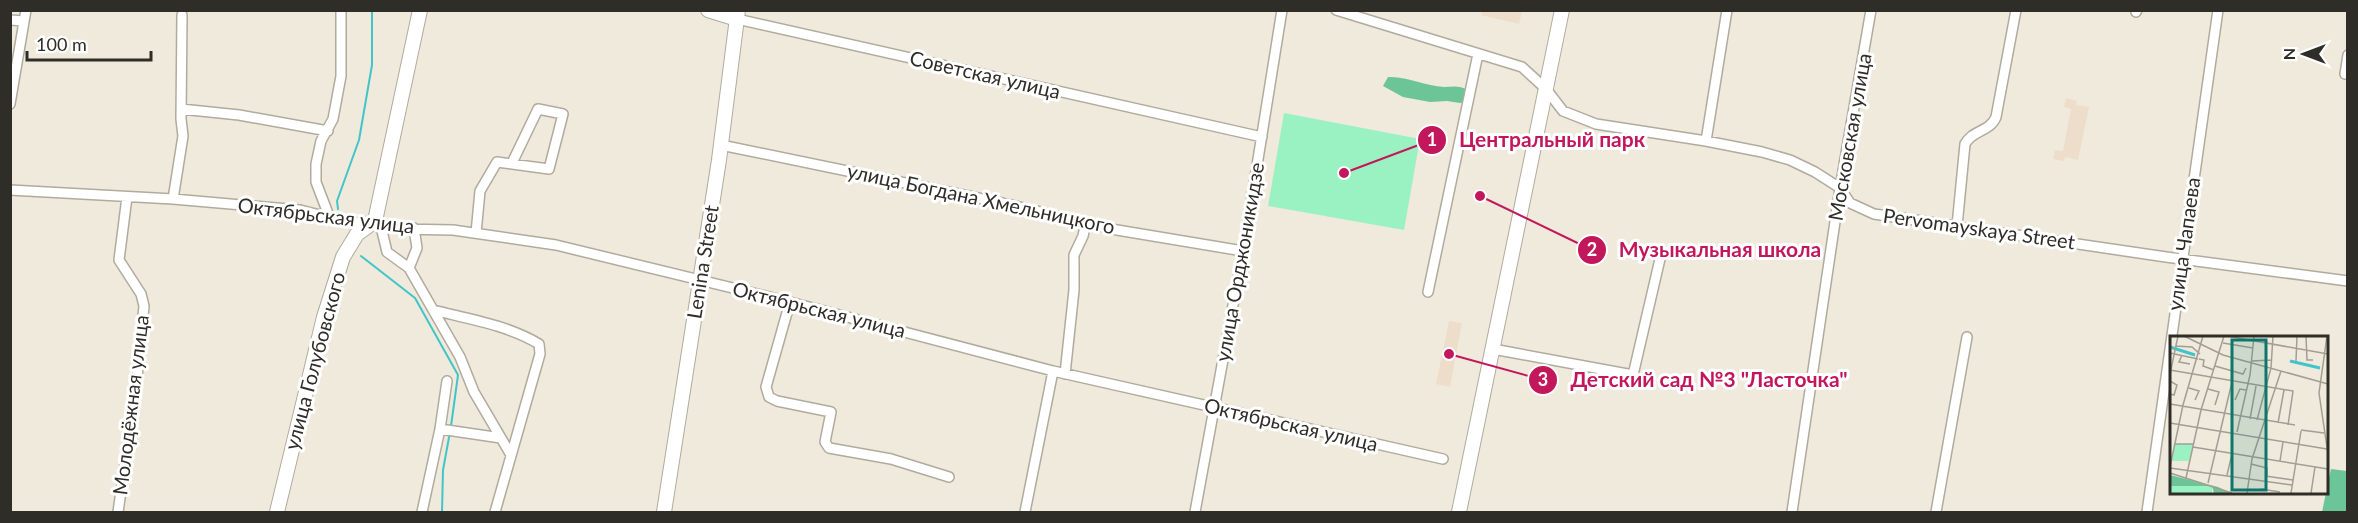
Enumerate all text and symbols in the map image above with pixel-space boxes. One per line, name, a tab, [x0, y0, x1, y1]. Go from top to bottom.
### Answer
scale bar	[27, 24, 152, 62]
north arrow	[2274, 24, 2334, 84]
text: 100 m	[36, 33, 87, 55]
street label: Советская улица	[907, 45, 1063, 103]
text: N	[2279, 48, 2298, 60]
street label: Московская улица	[1822, 51, 1876, 223]
callout: Центральный парк	[1417, 120, 1657, 159]
text: Центральный парк	[1459, 126, 1646, 151]
text: 1	[1427, 128, 1437, 150]
street label: улица Богдана Хмельницкого	[845, 158, 1117, 238]
street label: улица Орджоникидзе	[1210, 160, 1268, 363]
street label: улица Чапаева	[2162, 176, 2204, 312]
street label: Октябрьская улица	[237, 192, 416, 238]
street label: Lenina Street	[681, 203, 723, 320]
street label: Pervomayskaya Street	[1882, 203, 2077, 253]
callout: Музыкальная школа	[1577, 231, 1833, 270]
text: Музыкальная школа	[1619, 236, 1821, 261]
text: 2	[1587, 238, 1597, 260]
street label: улица Голубовского	[279, 269, 349, 452]
street label: Октябрьская улица	[730, 276, 908, 342]
street label: Молодёжная улица	[107, 313, 153, 496]
inset map	[2170, 336, 2328, 493]
callout: Детский сад №3 "Ласточка"	[1528, 360, 1859, 399]
text: Детский сад №3 "Ласточка"	[1570, 366, 1848, 391]
text: 3	[1538, 368, 1548, 390]
street label: Октябрьская улица	[1202, 392, 1380, 456]

